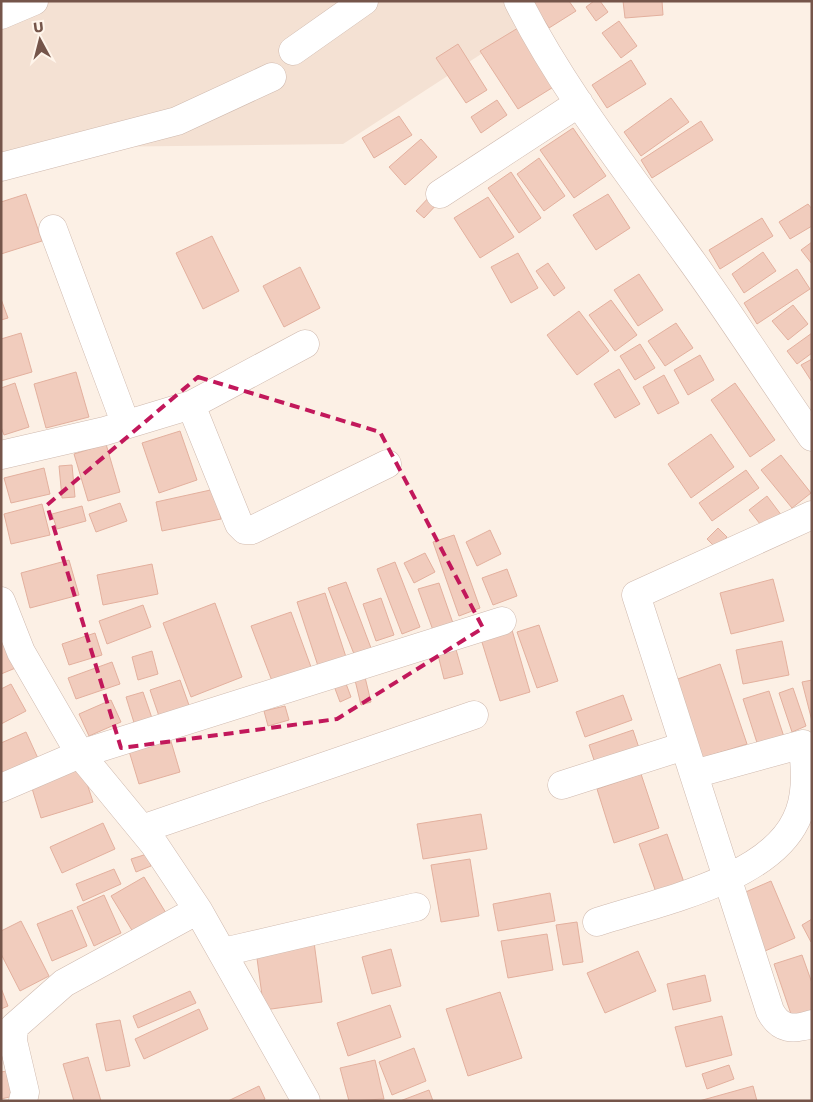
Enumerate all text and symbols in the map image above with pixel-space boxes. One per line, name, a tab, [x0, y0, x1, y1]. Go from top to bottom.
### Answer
north arrow	[15, 15, 65, 65]
text: U	[32, 18, 44, 36]

